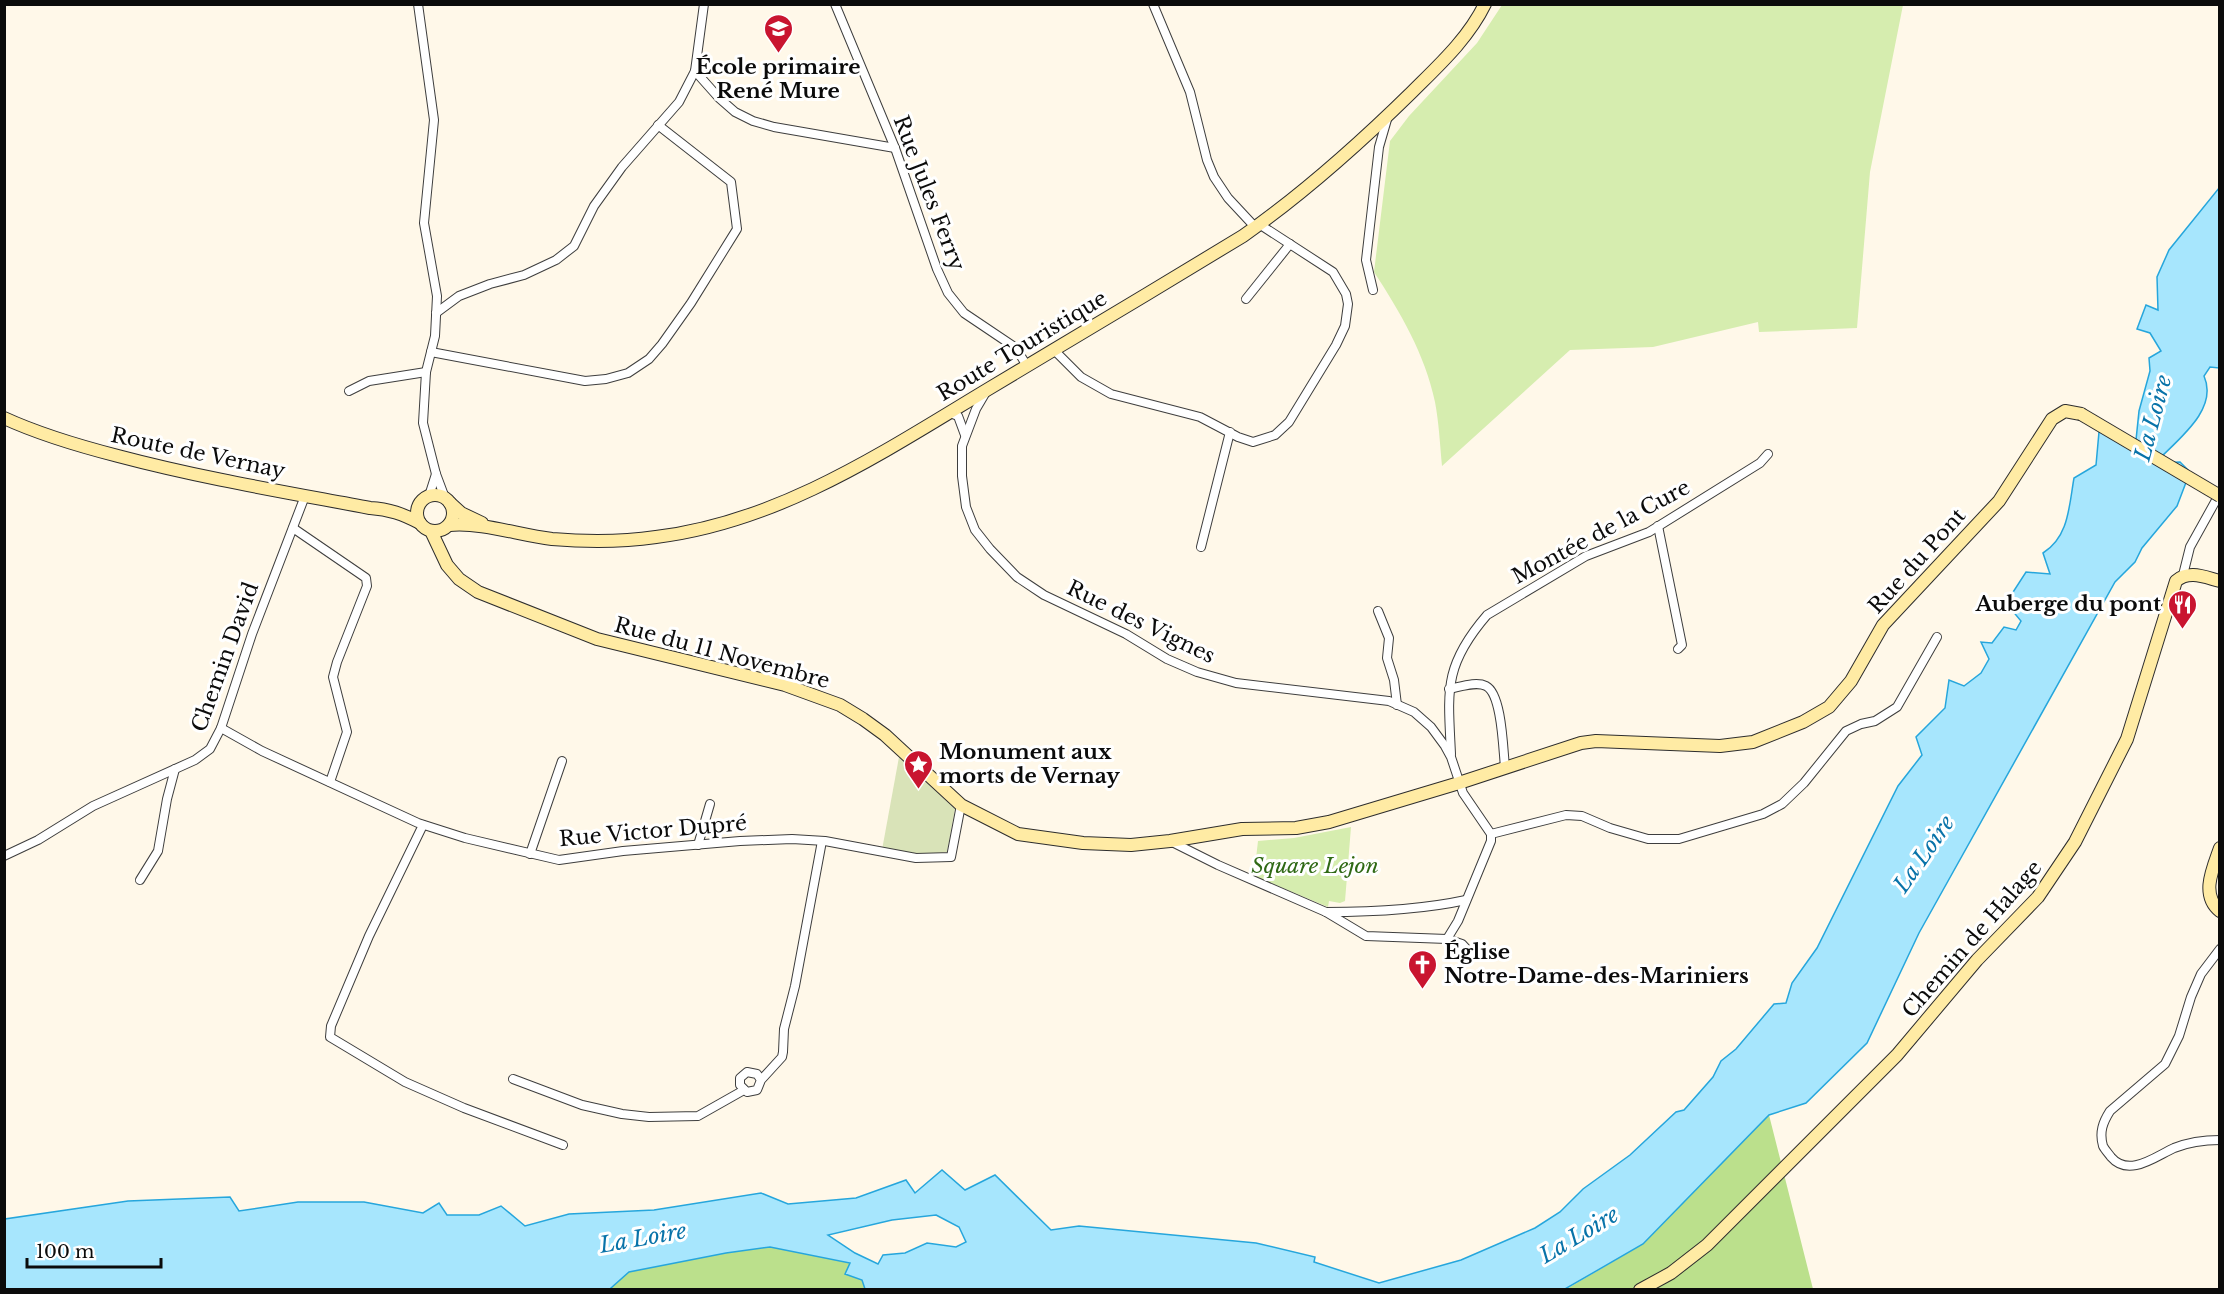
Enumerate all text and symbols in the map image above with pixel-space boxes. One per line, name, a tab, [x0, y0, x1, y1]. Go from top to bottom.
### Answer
school or university icon: École primaire René Mure	[762, 12, 794, 54]
place label: École primaire René Mure	[695, 54, 861, 104]
street label: Rue Jules Ferry	[888, 112, 971, 275]
street label: Route Touristique	[932, 285, 1112, 407]
water label: La Loire	[2128, 372, 2177, 465]
street label: Route de Vernay	[109, 422, 288, 484]
street label: Montée de la Cure	[1508, 474, 1694, 590]
street label: Rue du Pont	[1863, 503, 1971, 619]
street label: Rue des Vignes	[1063, 575, 1219, 669]
street label: Chemin David	[186, 579, 264, 735]
restaurant icon: Auberge du pont	[2166, 588, 2198, 630]
place label: Auberge du pont	[1974, 591, 2161, 617]
street label: Rue du 11 Novembre	[612, 612, 832, 694]
place label: Monument aux morts de Vernay	[939, 739, 1120, 789]
place icon: Monument aux morts de Vernay	[902, 748, 934, 790]
street label: Rue Victor Dupré	[558, 810, 748, 852]
water label: La Loire	[1887, 810, 1960, 898]
park label: Square Lejon	[1251, 853, 1379, 879]
street label: Chemin de Halage	[1897, 855, 2047, 1023]
place label: Église Notre-Dame-des-Mariniers	[1444, 939, 1749, 989]
church icon: Église Notre-Dame-des-Mariniers	[1407, 948, 1439, 990]
water label: La Loire	[1534, 1201, 1624, 1270]
water label: La Loire	[596, 1217, 689, 1259]
scale bar	[27, 1231, 160, 1269]
text: 100 m	[36, 1241, 94, 1263]

